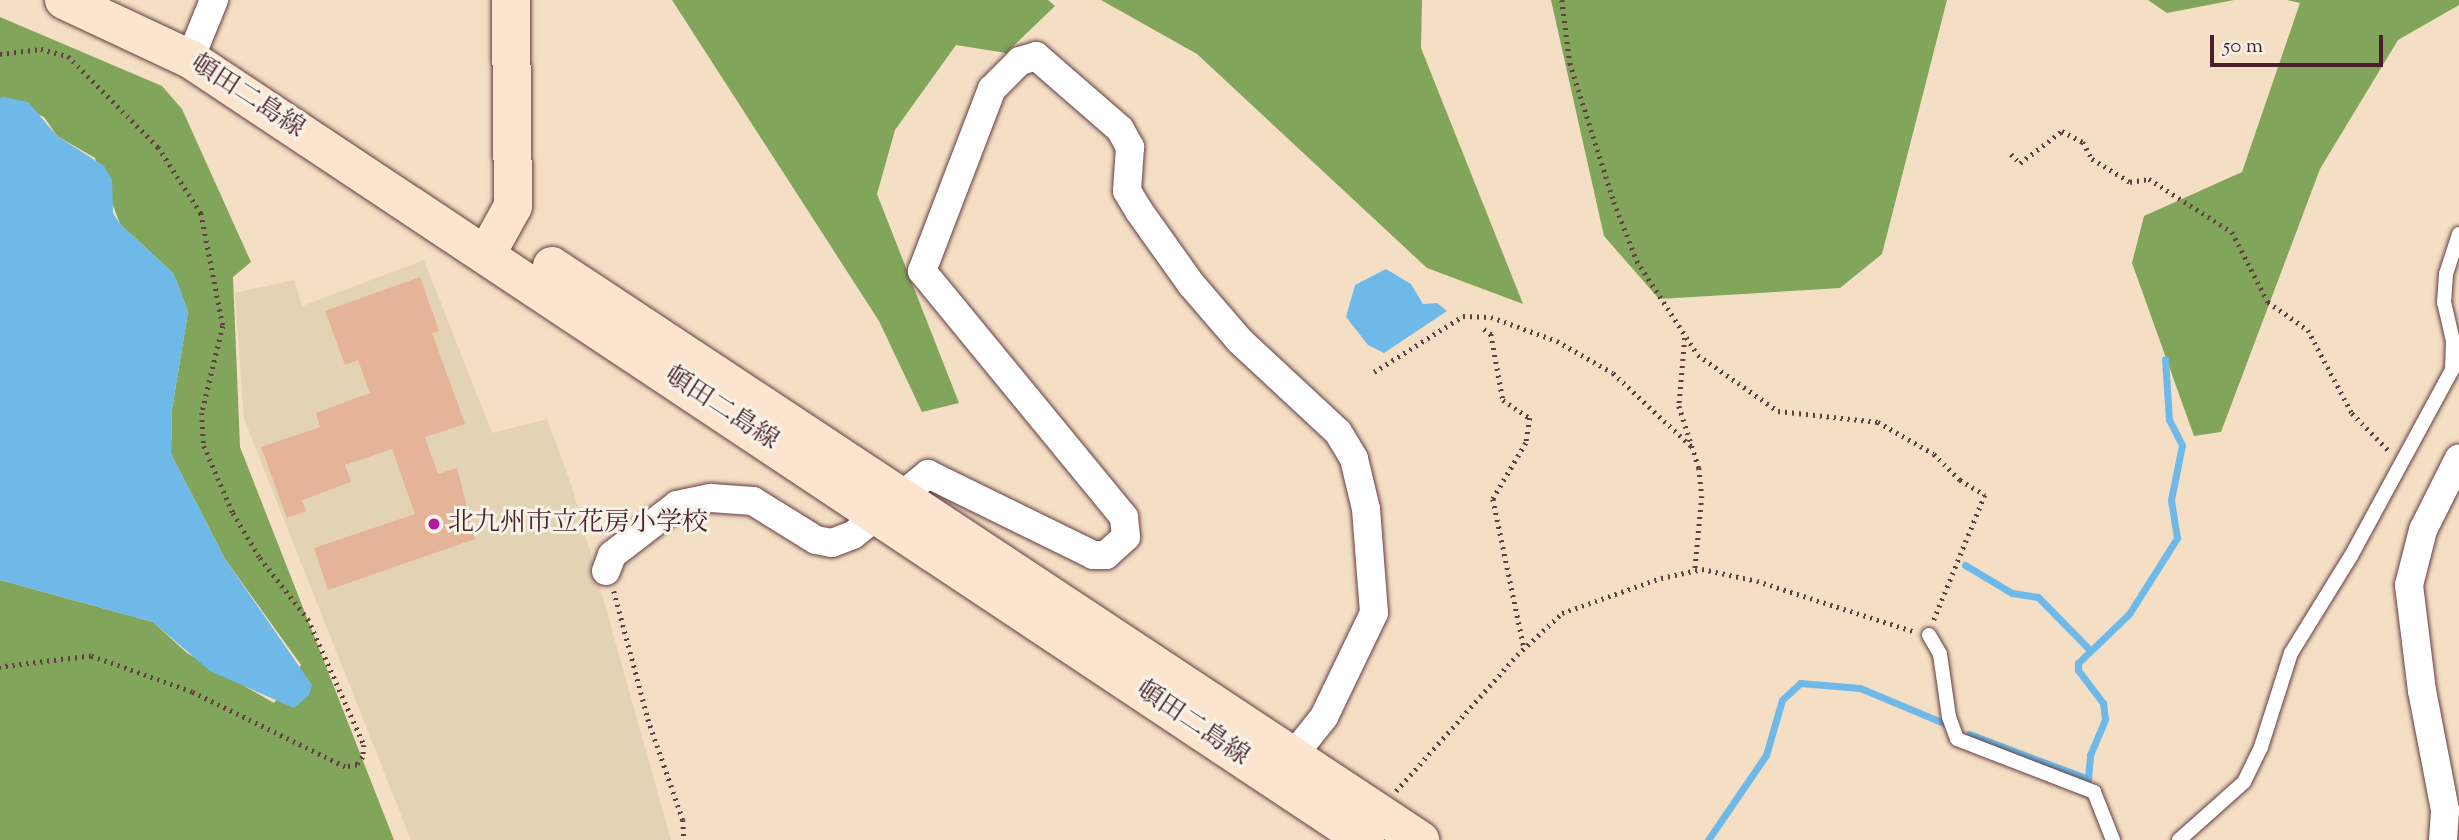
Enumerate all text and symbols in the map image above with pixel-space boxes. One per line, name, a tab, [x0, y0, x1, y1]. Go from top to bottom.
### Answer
scale bar	[2214, 21, 2387, 65]
text: 50 m	[2223, 32, 2263, 62]
street label: 頓田二島線	[184, 49, 310, 145]
street label: 頓田二島線	[658, 361, 784, 457]
place label: 北九州市立花房小学校	[448, 508, 708, 540]
marker: 北九州市立花房小学校	[426, 516, 442, 532]
street label: 頓田二島線	[1129, 675, 1255, 773]

